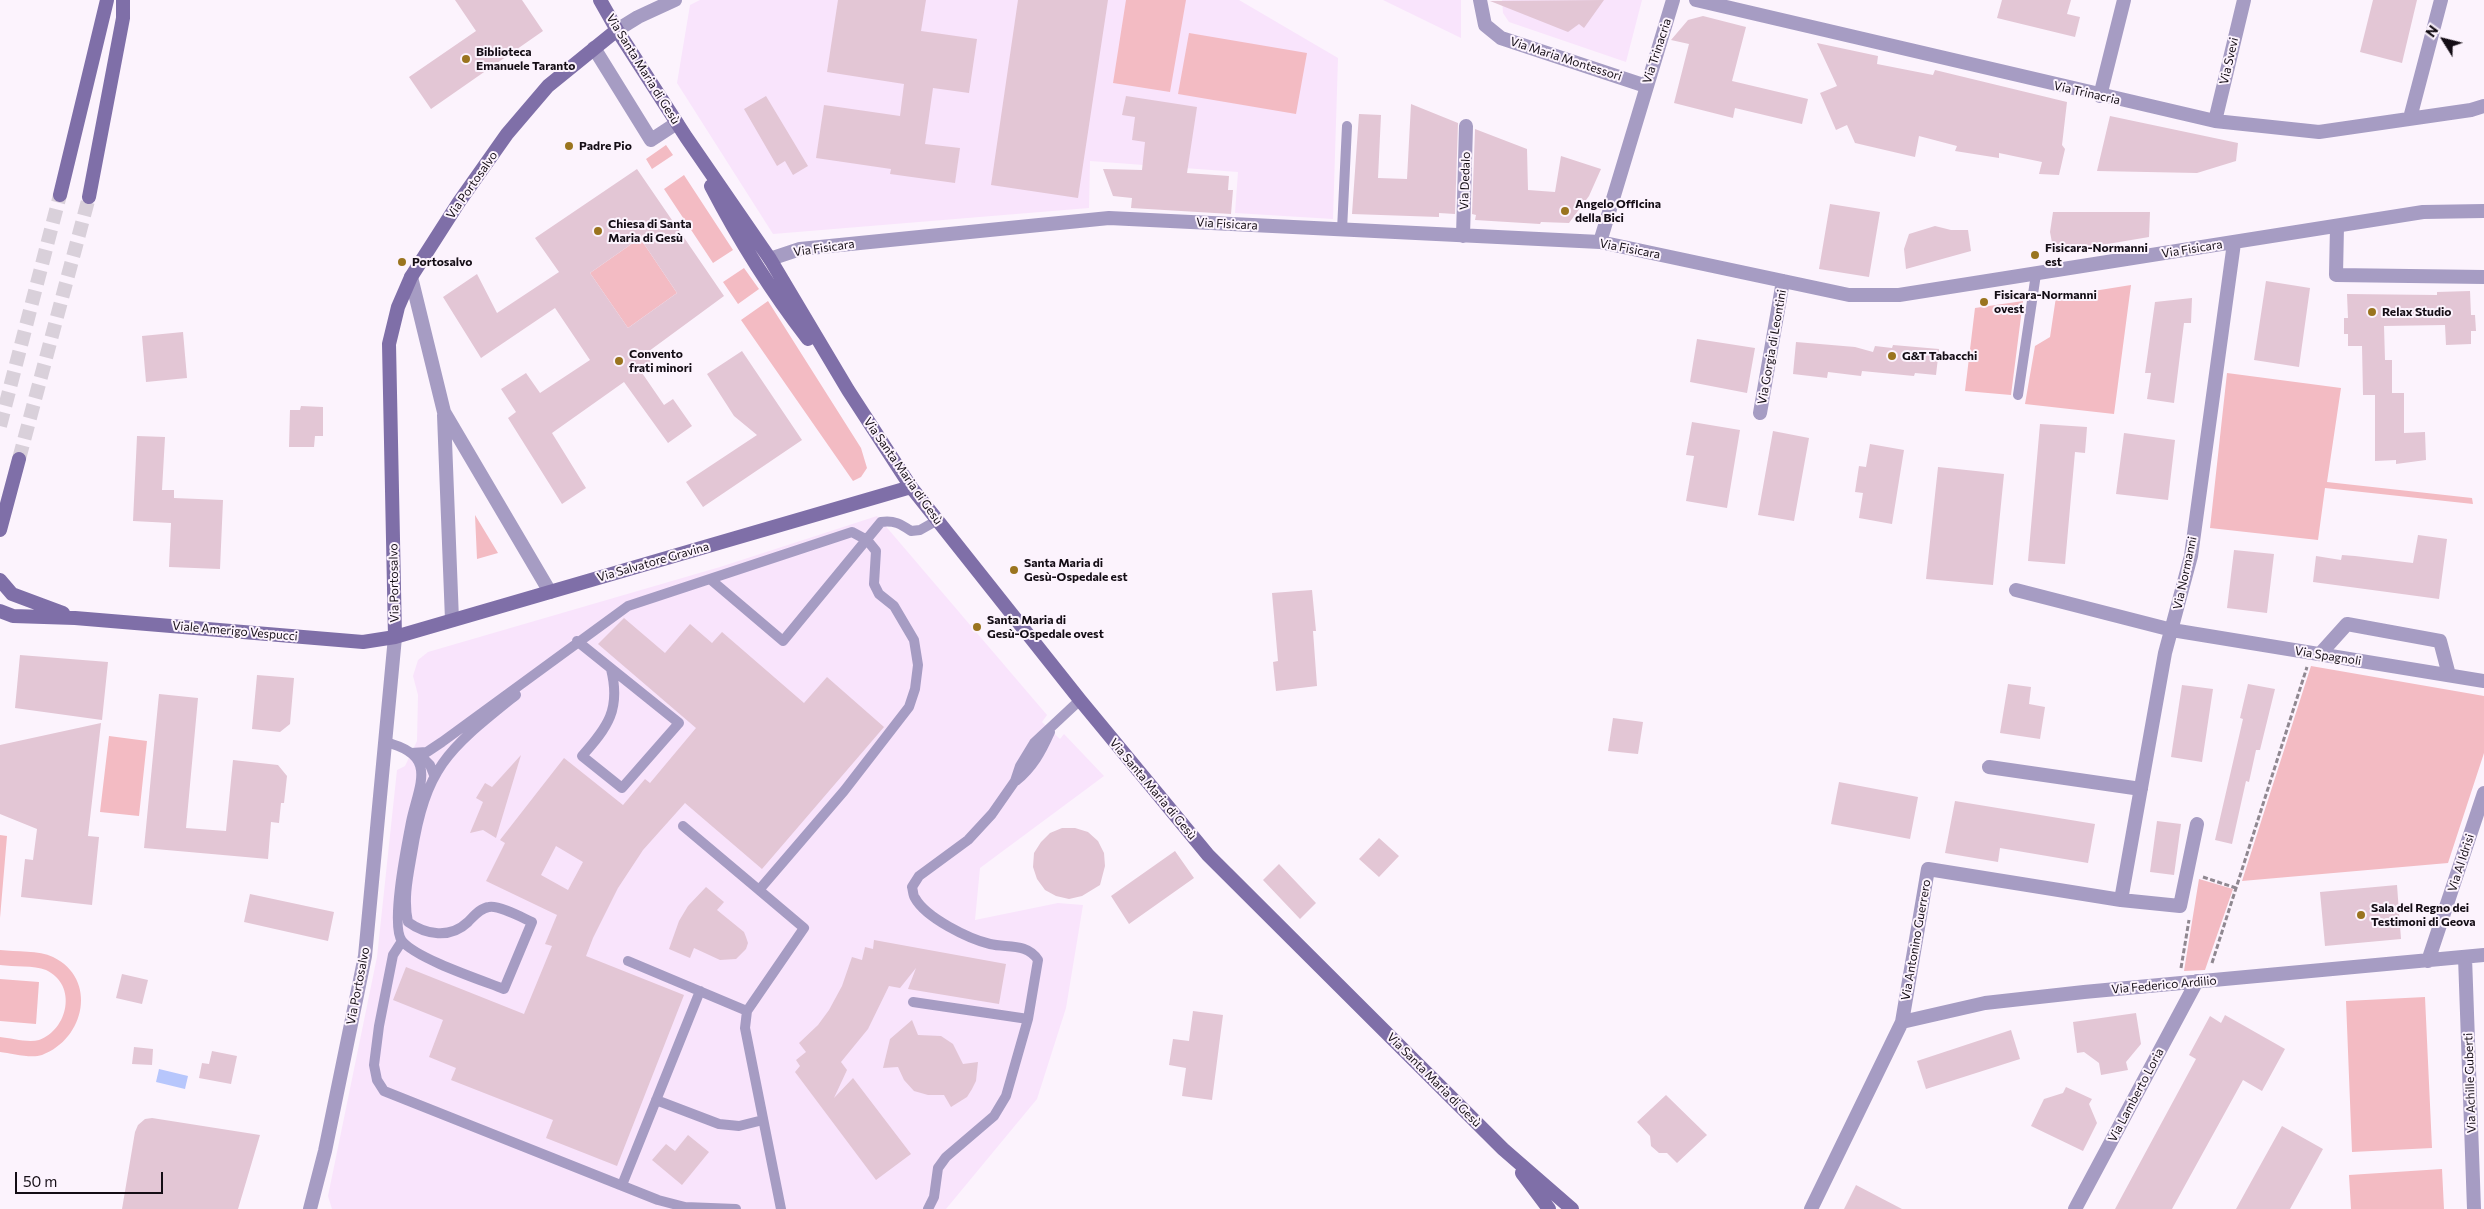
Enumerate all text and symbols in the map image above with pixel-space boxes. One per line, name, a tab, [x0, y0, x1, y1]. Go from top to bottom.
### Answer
street label: Via Santa Maria di Gesù	[603, 11, 683, 127]
north arrow	[2419, 15, 2469, 65]
street label: Via Trinacria	[1640, 17, 1674, 85]
text: N	[2421, 22, 2441, 40]
street label: Via Maria Montessori	[1508, 34, 1624, 84]
street label: Via Svevi	[2217, 36, 2241, 86]
place label: Biblioteca Emanuele Taranto	[476, 45, 575, 73]
marker: Biblioteca Emanuele Taranto	[460, 53, 472, 65]
street label: Via Trinacria	[2052, 78, 2122, 108]
place label: Padre Pio	[579, 139, 632, 153]
marker: Padre Pio	[563, 140, 575, 152]
street label: Via Portosalvo	[443, 149, 501, 221]
street label: Via Dedalo	[1457, 152, 1473, 210]
place label: Angelo Officina della Bici	[1575, 197, 1661, 225]
marker: Angelo Officina della Bici	[1559, 205, 1571, 217]
street label: Via Fisicara	[1196, 215, 1258, 233]
place label: Chiesa di Santa Maria di Gesù	[608, 217, 692, 245]
marker: Chiesa di Santa Maria di Gesù	[592, 225, 604, 237]
street label: Via Fisicara	[1598, 236, 1662, 262]
street label: Via Fisicara	[793, 237, 855, 259]
street label: Via Fisicara	[2160, 237, 2224, 261]
place label: Fisicara-Normanni est	[2045, 241, 2148, 269]
marker: Fisicara-Normanni est	[2029, 249, 2041, 261]
place label: Portosalvo	[412, 255, 472, 269]
marker: Portosalvo	[396, 256, 408, 268]
street label: Via Gorgia di Leontini	[1755, 288, 1789, 406]
place label: Fisicara-Normanni ovest	[1994, 288, 2097, 316]
marker: Fisicara-Normanni ovest	[1978, 296, 1990, 308]
place label: Relax Studio	[2382, 305, 2451, 319]
marker: Relax Studio	[2366, 306, 2378, 318]
place label: Convento frati minori	[629, 347, 692, 375]
place label: G&T Tabacchi	[1902, 349, 1977, 363]
marker: G&T Tabacchi	[1886, 350, 1898, 362]
marker: Convento frati minori	[613, 355, 625, 367]
street label: Via Santa Maria di Gesù	[861, 415, 945, 527]
street label: Via Normanni	[2170, 535, 2200, 611]
street label: Via Salvatore Gravina	[595, 539, 711, 585]
street label: Via Portosalvo	[386, 543, 402, 623]
place label: Santa Maria di Gesù-Ospedale est	[1024, 556, 1128, 584]
marker: Santa Maria di Gesù-Ospedale est	[1008, 564, 1020, 576]
place label: Santa Maria di Gesù-Ospedale ovest	[987, 613, 1104, 641]
street label: Viale Amerigo Vespucci	[172, 618, 298, 644]
marker: Santa Maria di Gesù-Ospedale ovest	[971, 621, 983, 633]
street label: Via Spagnoli	[2294, 644, 2362, 668]
street label: Via Santa Maria di Gesù	[1107, 736, 1199, 842]
street label: Via Al Idrisi	[2445, 832, 2477, 894]
street label: Via Antonino Guerrero	[1898, 878, 1934, 1002]
place label: Sala del Regno dei Testimoni di Geova	[2371, 901, 2476, 929]
marker: Sala del Regno dei Testimoni di Geova	[2355, 909, 2367, 921]
street label: Via Portosalvo	[343, 946, 373, 1026]
street label: Via Federico Ardilio	[2111, 973, 2217, 997]
street label: Via Santa Maria di Gesù	[1384, 1030, 1484, 1130]
street label: Via Achille Guberti	[2461, 1033, 2479, 1133]
street label: Via Lamberto Loria	[2105, 1046, 2167, 1144]
scale bar	[18, 1162, 165, 1194]
text: 50 m	[23, 1172, 57, 1190]

